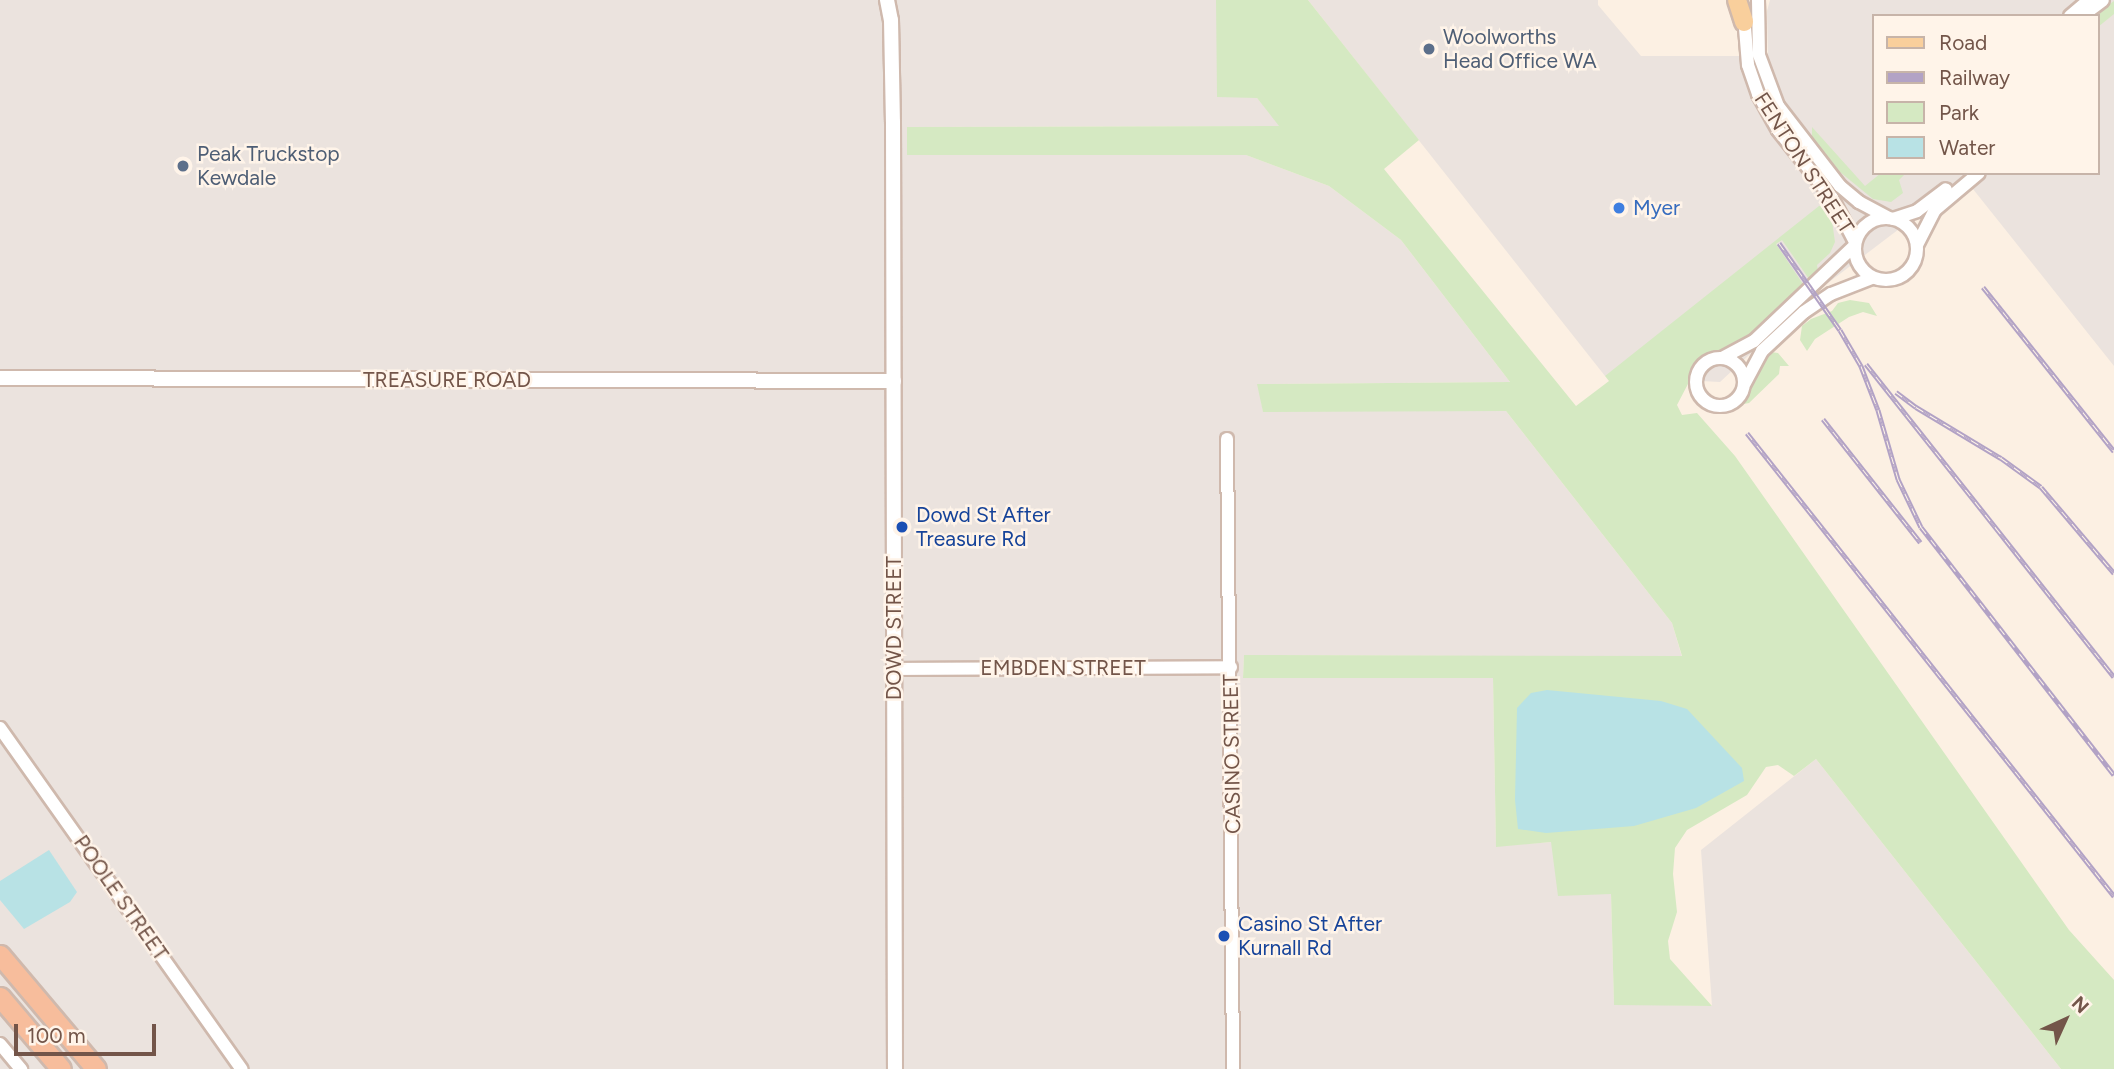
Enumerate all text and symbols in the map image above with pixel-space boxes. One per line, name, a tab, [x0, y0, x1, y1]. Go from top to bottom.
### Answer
legend	[1872, 14, 2100, 175]
place label: Woolworths Head Office WA	[1443, 24, 1597, 74]
text: Road	[1939, 30, 1987, 55]
marker: Woolworths Head Office WA	[1421, 41, 1437, 57]
text: Railway	[1939, 65, 2010, 90]
street label: FENTON STREET	[1749, 88, 1859, 238]
text: Park	[1939, 100, 1979, 125]
text: Water	[1939, 135, 1995, 160]
place label: Peak Truckstop Kewdale	[197, 141, 340, 191]
marker: Peak Truckstop Kewdale	[175, 158, 191, 174]
place label: Myer	[1633, 195, 1680, 221]
marker: Myer	[1611, 200, 1627, 216]
street label: TREASURE ROAD	[363, 367, 531, 393]
place label: Dowd St After Treasure Rd	[916, 502, 1050, 552]
marker: Dowd St After Treasure Rd	[894, 519, 910, 535]
street label: DOWD STREET	[881, 556, 907, 700]
street label: EMBDEN STREET	[980, 655, 1146, 681]
street label: CASINO STREET	[1218, 674, 1246, 834]
street label: POOLE STREET	[68, 830, 174, 966]
place label: Casino St After Kurnall Rd	[1238, 911, 1382, 961]
marker: Casino St After Kurnall Rd	[1216, 928, 1232, 944]
north arrow	[2030, 985, 2100, 1055]
text: N	[2067, 991, 2094, 1018]
scale bar	[18, 1010, 159, 1054]
text: 100 m	[27, 1023, 86, 1048]

